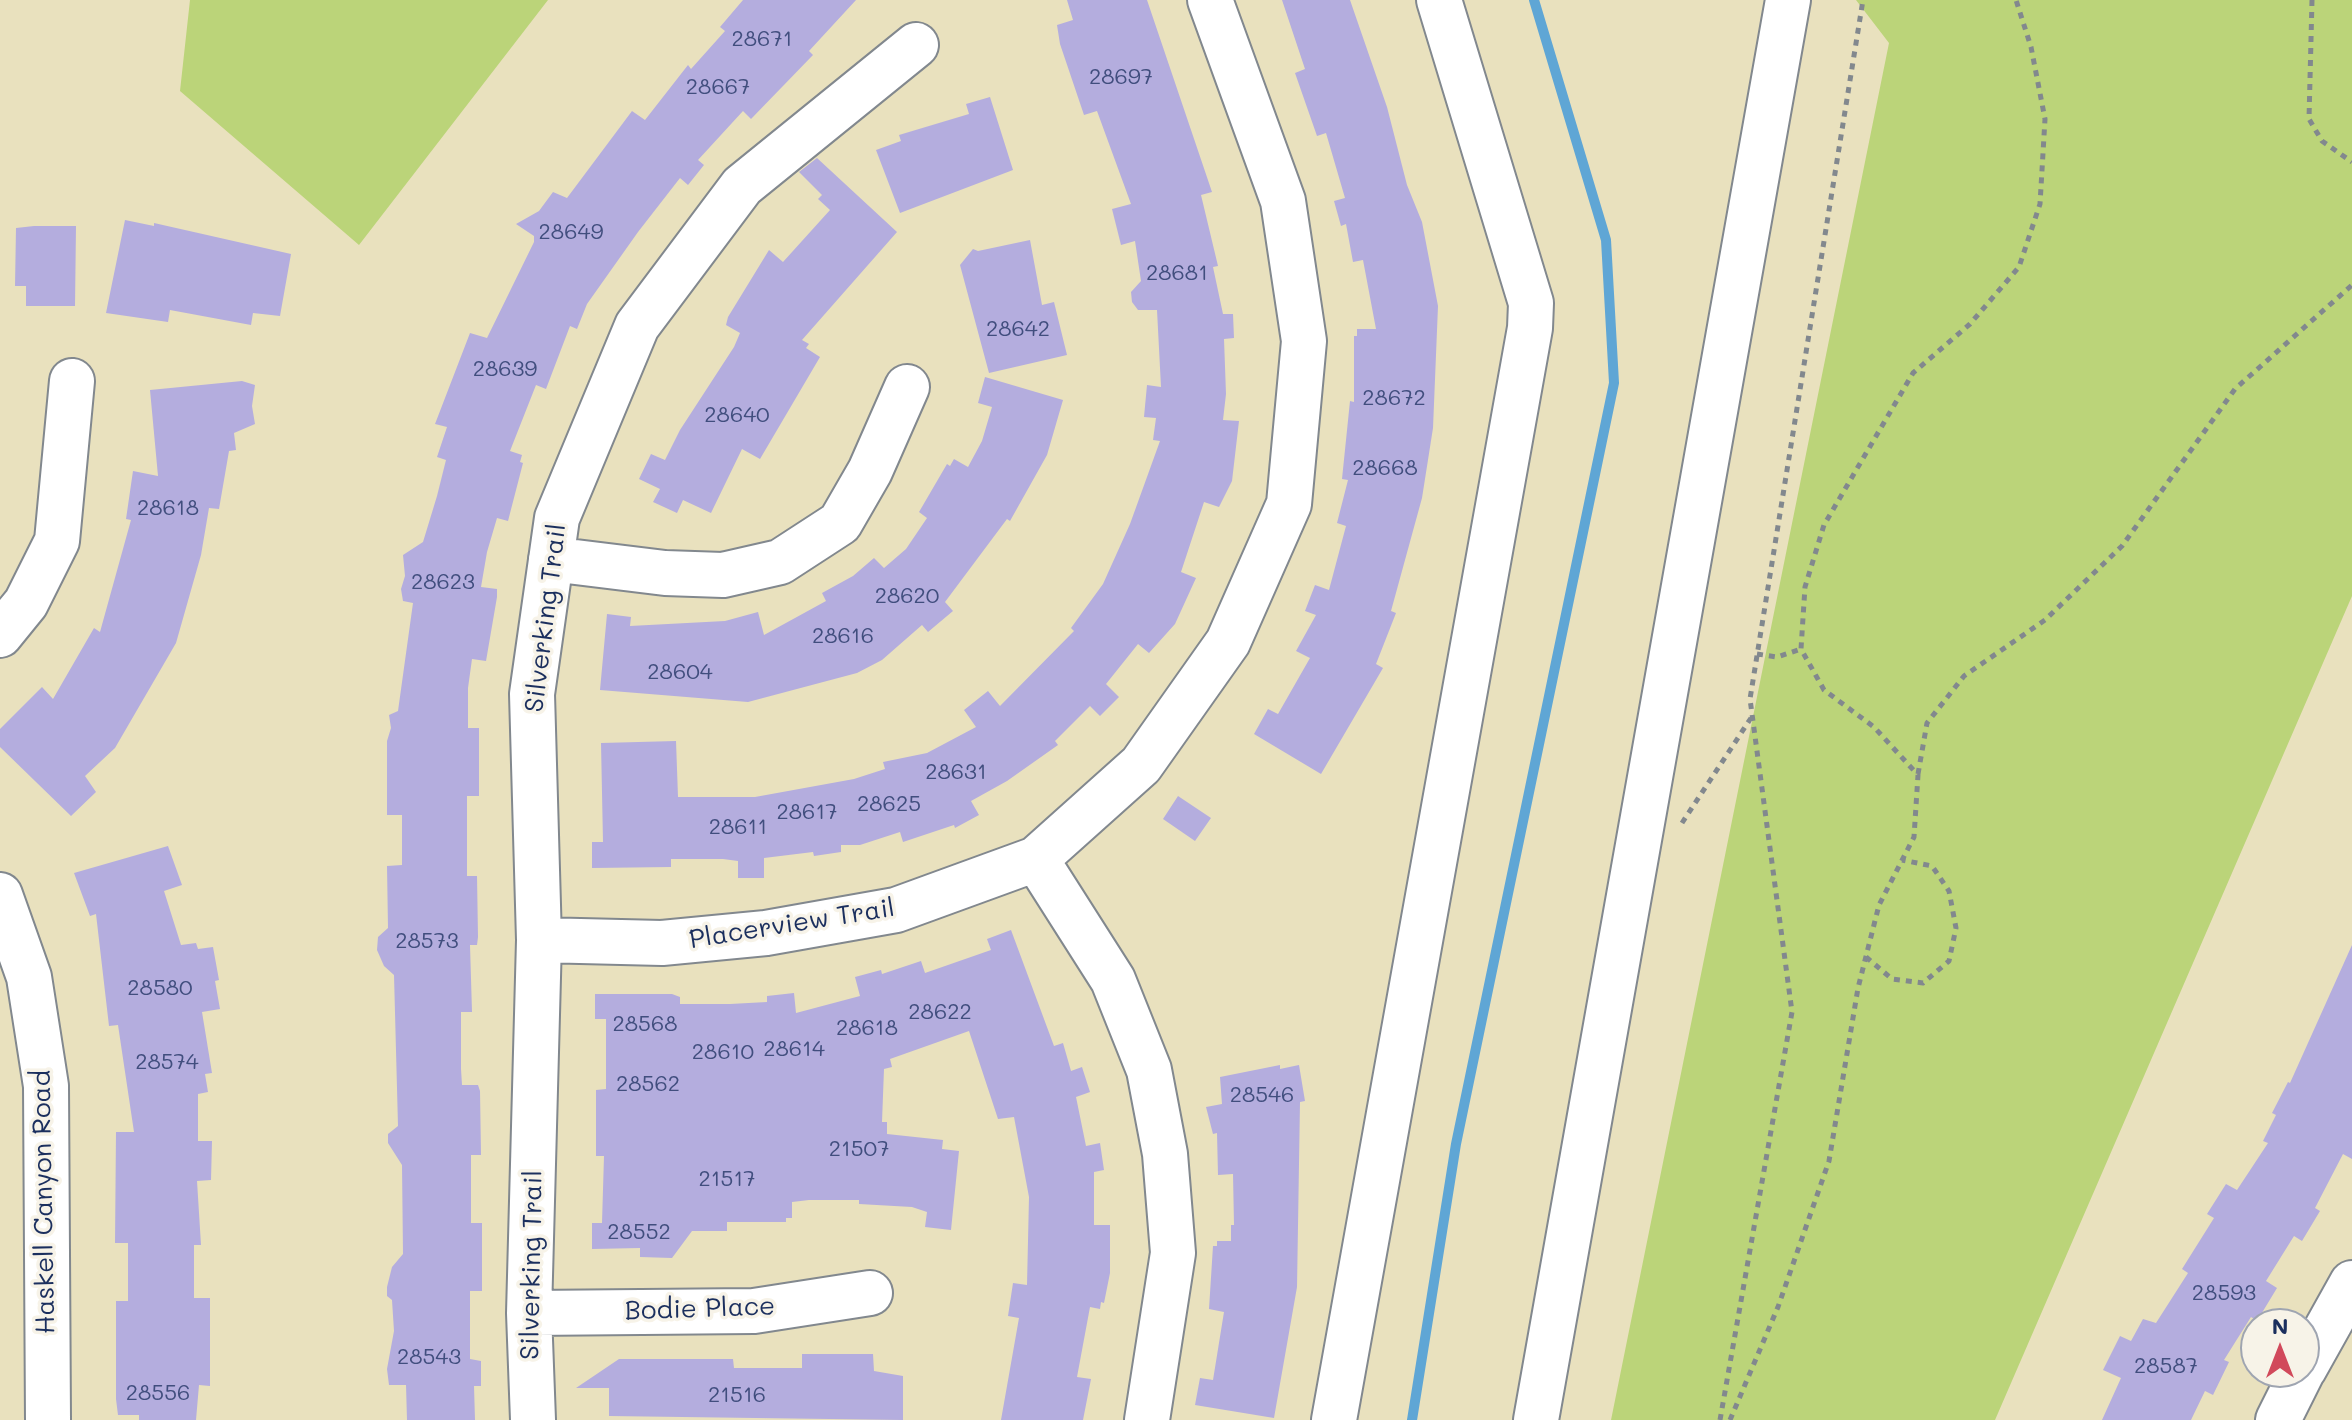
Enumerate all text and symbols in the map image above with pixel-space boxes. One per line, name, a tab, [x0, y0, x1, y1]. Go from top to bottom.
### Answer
house number: 28671	[732, 26, 792, 52]
house number: 28697	[1089, 64, 1153, 90]
house number: 28667	[686, 74, 750, 100]
house number: 28649	[539, 219, 603, 245]
house number: 28681	[1146, 260, 1208, 286]
house number: 28642	[986, 316, 1050, 342]
house number: 28639	[473, 356, 537, 382]
house number: 28672	[1362, 385, 1426, 411]
house number: 28640	[704, 402, 770, 428]
house number: 28668	[1352, 455, 1418, 481]
house number: 28618	[137, 495, 199, 521]
street label: Silverking Trail	[519, 522, 573, 714]
house number: 28623	[411, 569, 475, 595]
house number: 28620	[875, 583, 939, 609]
house number: 28616	[812, 623, 874, 649]
house number: 28604	[647, 659, 713, 685]
house number: 28631	[925, 759, 987, 785]
house number: 28625	[857, 791, 921, 817]
house number: 28617	[777, 799, 837, 825]
house number: 28611	[709, 814, 767, 840]
street label: Placerview Trail	[687, 892, 897, 956]
house number: 28573	[395, 928, 459, 954]
house number: 28580	[127, 975, 193, 1001]
house number: 28622	[908, 999, 972, 1025]
house number: 28568	[613, 1011, 677, 1037]
house number: 28618	[836, 1015, 898, 1041]
house number: 28614	[763, 1036, 825, 1062]
house number: 28610	[692, 1039, 754, 1065]
house number: 28574	[135, 1049, 199, 1075]
street label: Haskell Canyon Road	[26, 1070, 62, 1334]
house number: 28562	[616, 1071, 680, 1097]
house number: 28546	[1230, 1082, 1294, 1108]
house number: 21507	[829, 1136, 889, 1162]
house number: 21517	[699, 1166, 755, 1192]
street label: Silverking Trail	[515, 1170, 549, 1360]
house number: 28552	[607, 1219, 671, 1245]
house number: 28593	[2192, 1280, 2256, 1306]
street label: Bodie Place	[624, 1291, 776, 1327]
north arrow	[2240, 1308, 2320, 1388]
text: N	[2272, 1311, 2288, 1340]
house number: 28543	[397, 1344, 461, 1370]
house number: 28587	[2134, 1353, 2198, 1379]
house number: 28556	[126, 1380, 190, 1406]
house number: 21516	[708, 1382, 766, 1408]

